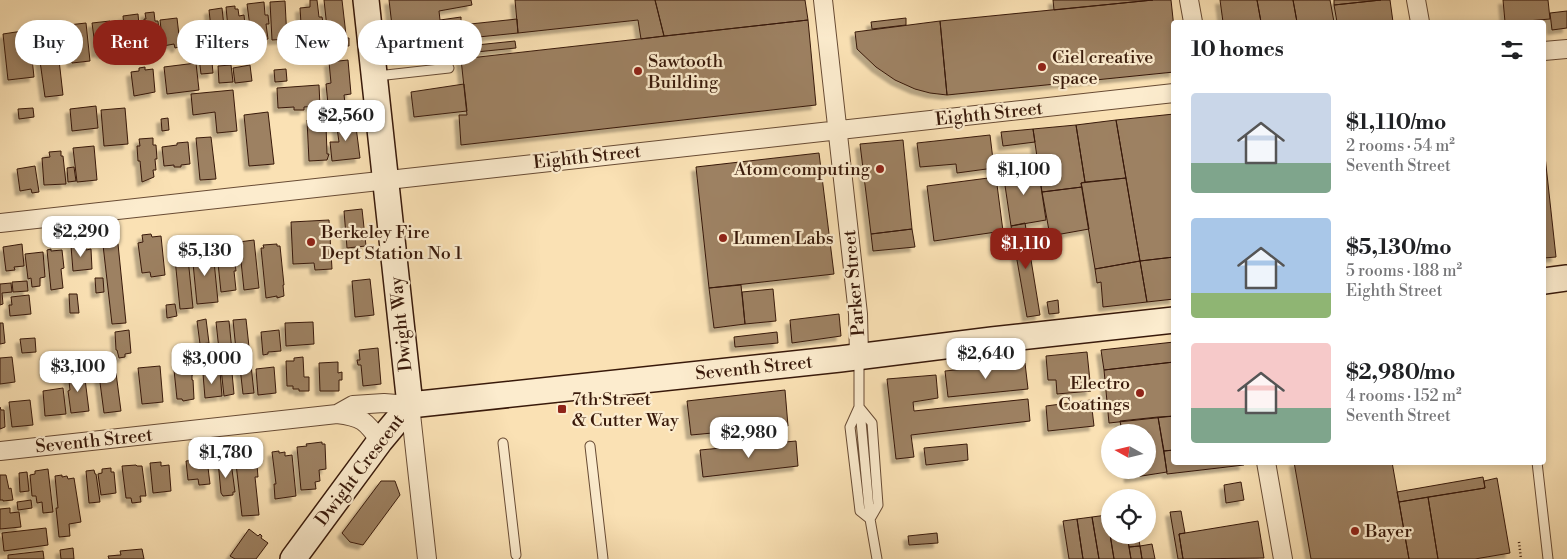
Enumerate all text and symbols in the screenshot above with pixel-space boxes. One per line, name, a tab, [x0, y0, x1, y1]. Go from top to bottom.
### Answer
chip: Buy	[15, 20, 83, 65]
chip: Rent	[93, 20, 167, 65]
chip: Filters	[177, 20, 267, 65]
chip: New	[277, 20, 348, 65]
chip: Apartment	[358, 20, 482, 65]
icon: filters	[1498, 36, 1526, 64]
text: 10 homes	[1191, 37, 1284, 63]
place label: Ciel creative space	[1052, 46, 1153, 90]
place label: Sawtooth Building	[647, 50, 724, 94]
marker: Ciel creative space	[1036, 61, 1048, 73]
marker: Sawtooth Building	[632, 65, 644, 77]
street label: Eighth Street	[934, 97, 1045, 131]
pin: $2,560	[305, 100, 387, 142]
text: $2,560	[318, 106, 374, 126]
text: $1,110/mo	[1346, 110, 1446, 136]
icon: home	[1231, 113, 1291, 173]
text: 2 rooms · 54 m²	[1346, 136, 1455, 156]
street label: Eighth Street	[532, 140, 643, 174]
pin: $1,100	[983, 154, 1065, 196]
text: Seventh Street	[1346, 156, 1451, 176]
place label: Atom computing	[733, 158, 871, 181]
text: $1,100	[998, 160, 1050, 180]
marker: Atom computing	[874, 163, 886, 175]
pin: $2,290	[40, 216, 122, 258]
place label: Berkeley Fire Dept Station No 1	[320, 221, 463, 265]
text: $2,290	[53, 222, 109, 242]
place label: Lumen Labs	[733, 227, 834, 250]
street label: Parker Street	[838, 228, 870, 337]
pin: $1,110	[985, 228, 1067, 270]
marker: Lumen Labs	[717, 232, 729, 244]
pin: $5,130	[164, 234, 246, 277]
text: $1,110	[1001, 234, 1051, 254]
text: $5,130/mo	[1346, 235, 1452, 261]
marker: Berkeley Fire Dept Station No 1	[305, 236, 317, 248]
icon: home	[1231, 238, 1291, 298]
text: $5,130	[178, 241, 232, 261]
text: 5 rooms · 188 m²	[1346, 261, 1462, 281]
street label: Dwight Way	[385, 275, 417, 373]
text: Eighth Street	[1346, 281, 1442, 301]
pin: $2,640	[945, 338, 1027, 380]
pin: $3,000	[171, 342, 253, 385]
text: $2,640	[957, 344, 1015, 364]
text: $3,000	[183, 349, 241, 369]
pin: $3,100	[37, 350, 119, 393]
street label: Seventh Street	[694, 350, 814, 386]
text: $3,100	[51, 357, 105, 377]
text: $2,980/mo	[1346, 360, 1455, 386]
icon: home	[1231, 363, 1291, 423]
place label: Electro Coatings	[1058, 372, 1130, 416]
text: 4 rooms · 152 m²	[1346, 386, 1462, 406]
marker: Electro Coatings	[1134, 387, 1146, 399]
place label: 7th Street & Cutter Way	[572, 388, 679, 432]
marker: 7th Street & Cutter Way	[556, 403, 568, 415]
text: Seventh Street	[1346, 406, 1451, 426]
street label: Dwight Crescent	[310, 409, 410, 531]
pin: $2,980	[708, 416, 790, 459]
street label: Seventh Street	[34, 423, 154, 459]
text: $2,980	[721, 423, 777, 443]
north arrow	[1101, 424, 1156, 479]
map controls	[1101, 424, 1156, 544]
pin: $1,780	[185, 436, 267, 479]
text: $1,780	[199, 443, 253, 463]
button: locate	[1101, 489, 1156, 544]
place label: Bayer	[1364, 520, 1412, 543]
marker: Bayer	[1349, 525, 1361, 537]

